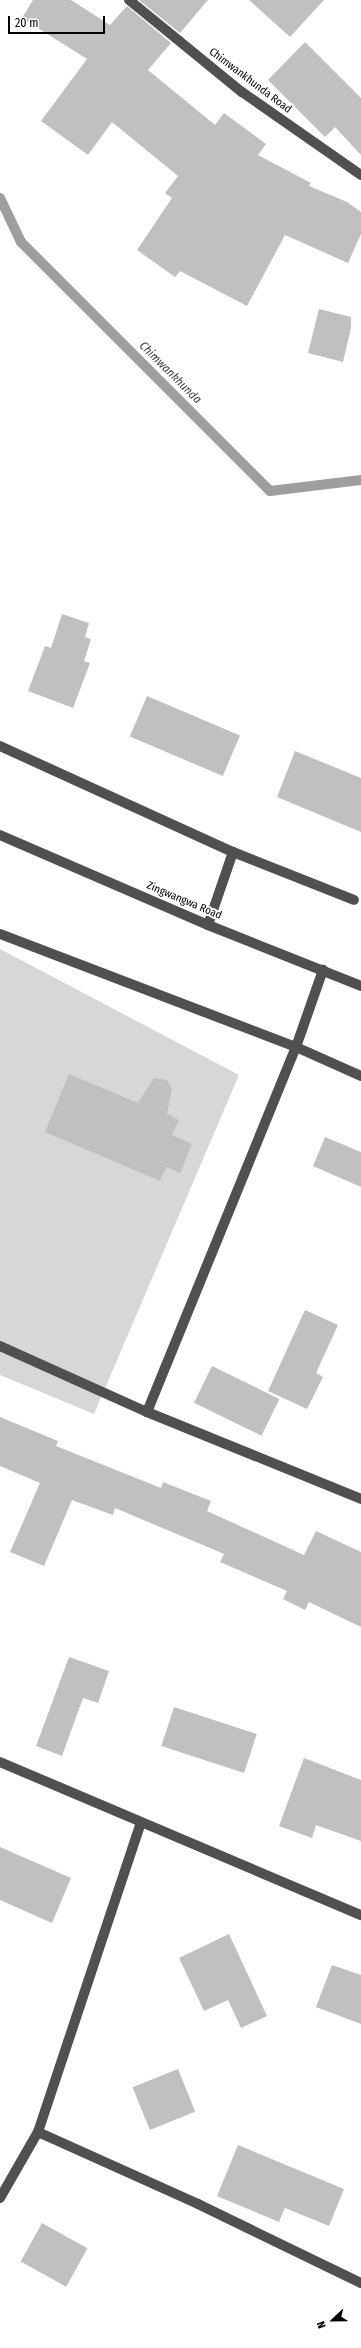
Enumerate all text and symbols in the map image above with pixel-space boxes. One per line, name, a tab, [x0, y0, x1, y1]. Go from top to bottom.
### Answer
scale bar	[10, 8, 107, 34]
text: 20 m	[15, 16, 39, 30]
street label: Chimwankhunda Road	[206, 46, 294, 116]
water label: Chimwankhunda	[136, 339, 204, 407]
street label: Zingwangwa Road	[145, 879, 223, 923]
north arrow	[313, 2300, 353, 2340]
text: N	[314, 2319, 329, 2330]

